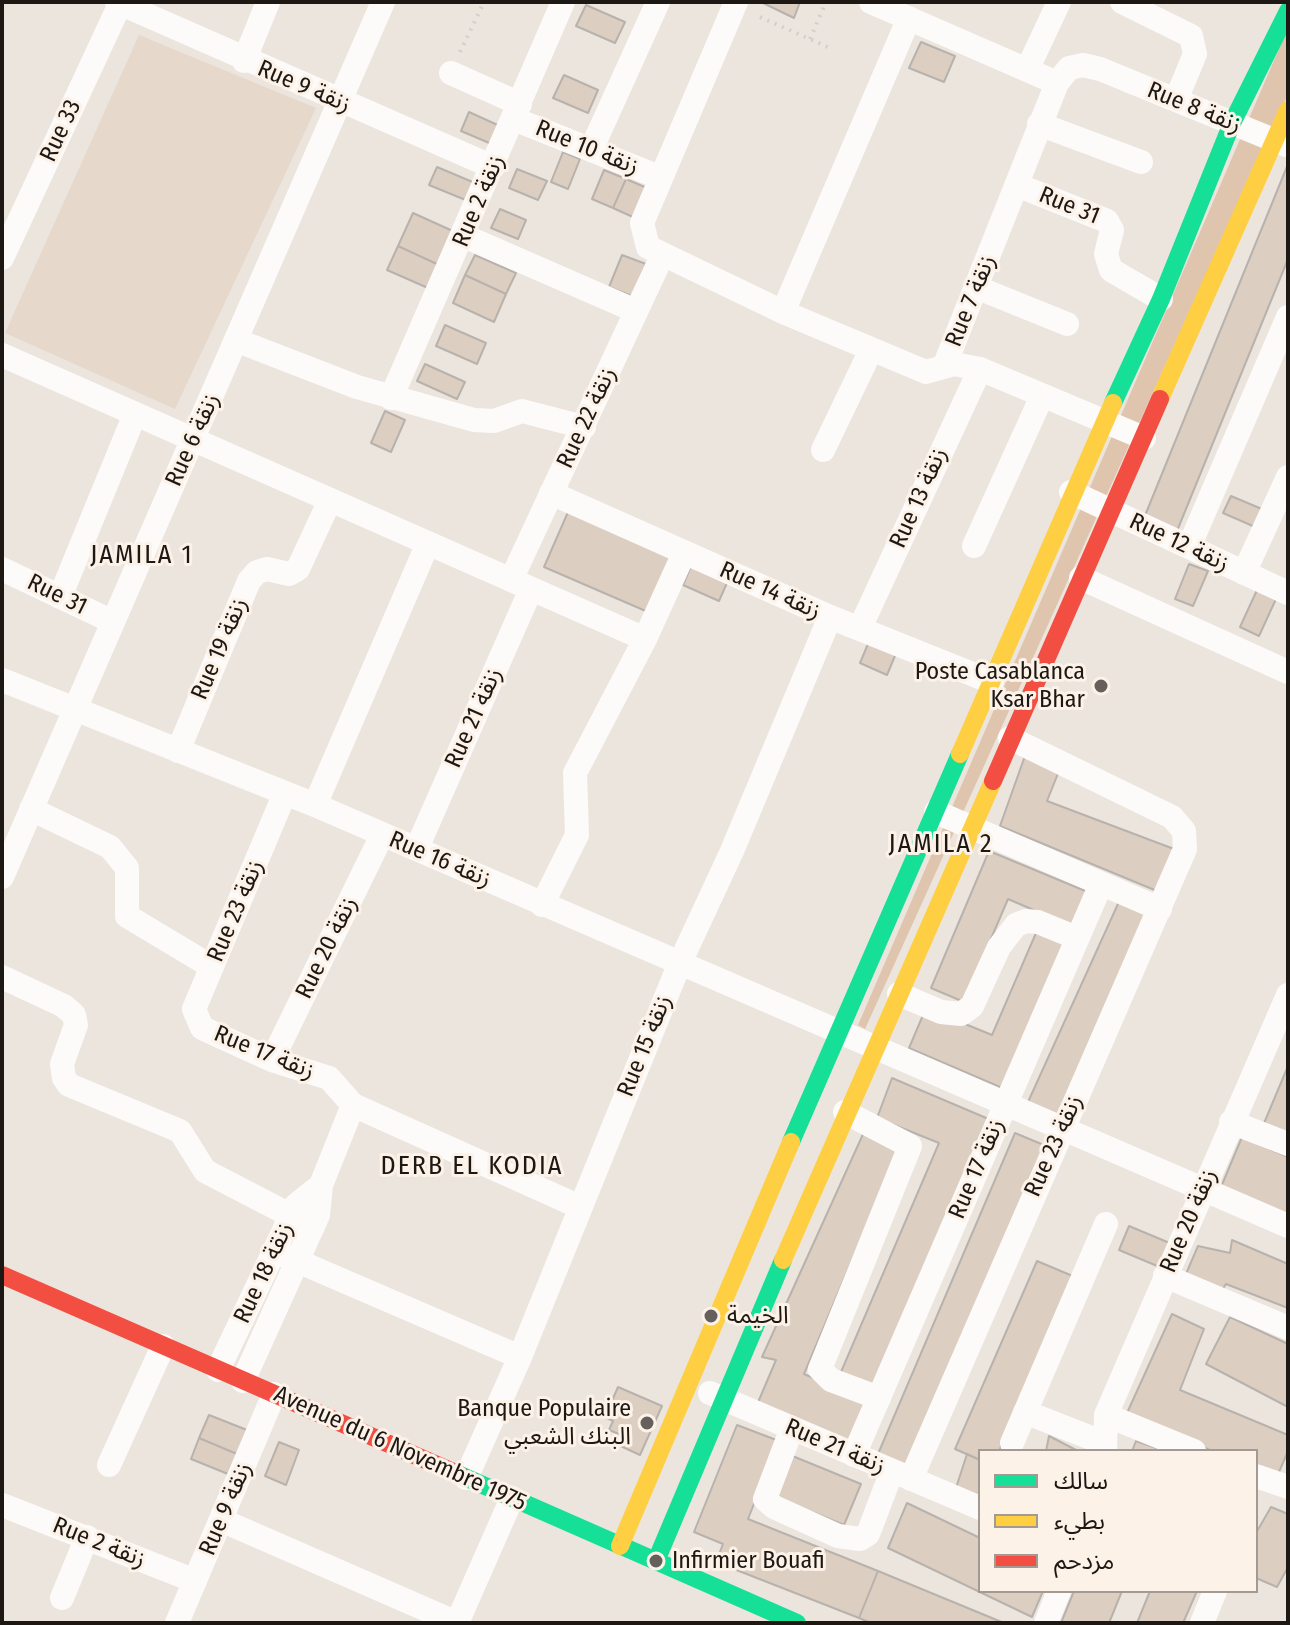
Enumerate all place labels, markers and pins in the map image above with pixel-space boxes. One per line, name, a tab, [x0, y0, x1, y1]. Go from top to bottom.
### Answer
place label: Poste Casablanca Ksar Bhar	[915, 658, 1085, 714]
marker: Poste Casablanca Ksar Bhar	[1092, 677, 1110, 695]
place label: الخيمة	[727, 1302, 789, 1330]
marker: الخيمة	[702, 1307, 720, 1325]
place label: Banque Populaire البنك الشعبي	[457, 1395, 631, 1451]
marker: Banque Populaire البنك الشعبي	[638, 1414, 656, 1432]
place label: Infirmier Bouafi	[672, 1547, 825, 1575]
marker: Infirmier Bouafi	[647, 1552, 665, 1570]

